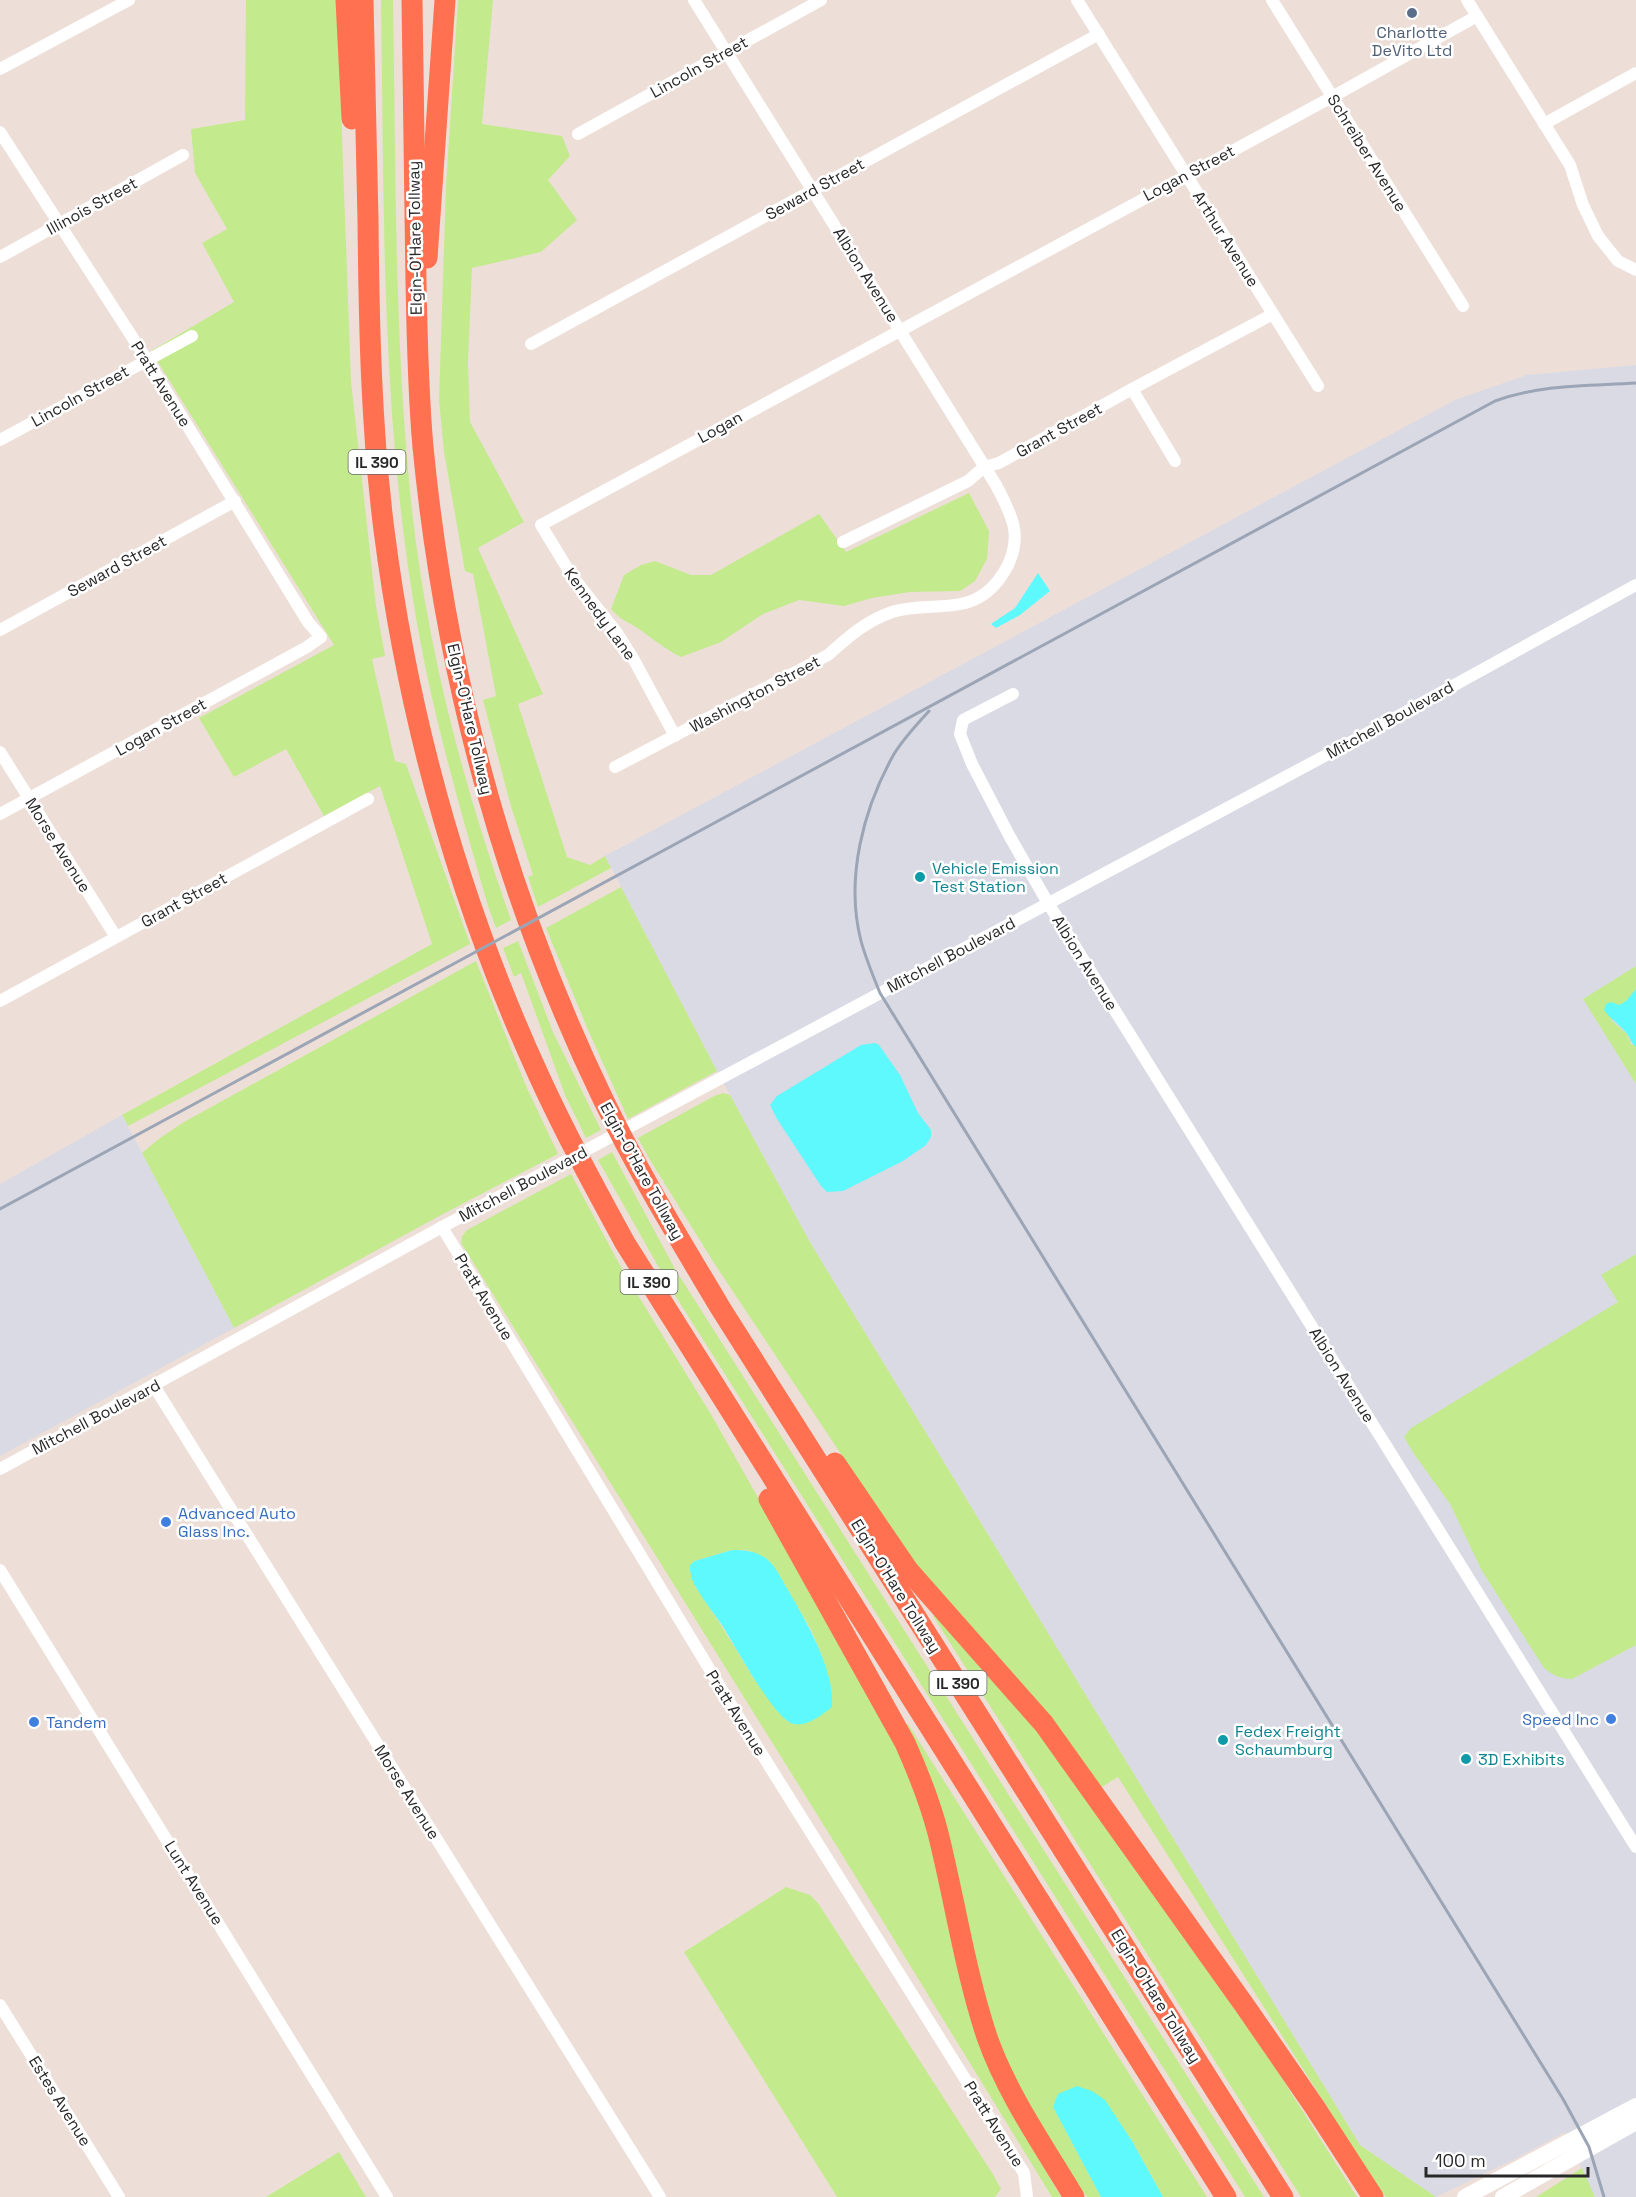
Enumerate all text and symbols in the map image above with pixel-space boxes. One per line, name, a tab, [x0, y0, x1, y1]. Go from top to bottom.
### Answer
marker: Charlotte DeVito Ltd	[1405, 6, 1419, 20]
place label: Charlotte DeVito Ltd	[1372, 22, 1452, 61]
street label: Lincoln Street	[646, 31, 752, 103]
street label: Schreiber Avenue	[1322, 90, 1412, 216]
street label: Logan Street	[1140, 140, 1238, 206]
street label: Seward Street	[762, 153, 868, 225]
street label: Elgin-O'Hare Tollway	[403, 161, 427, 315]
street label: Illinois Street	[43, 172, 141, 240]
street label: Arthur Avenue	[1188, 187, 1264, 291]
street label: Albion Avenue	[828, 224, 904, 326]
street label: Pratt Avenue	[126, 337, 196, 431]
street label: Lincoln Street	[27, 360, 133, 432]
street label: Grant Street	[1012, 398, 1106, 462]
street label: Logan	[694, 406, 746, 448]
road number: IL 390	[348, 450, 406, 474]
street label: Seward Street	[64, 530, 170, 602]
street label: Kennedy Lane	[559, 564, 641, 664]
street label: Elgin-O'Hare Tollway	[442, 641, 498, 797]
street label: Washington Street	[686, 651, 824, 737]
street label: Mitchell Boulevard	[1323, 676, 1457, 764]
street label: Logan Street	[112, 693, 210, 761]
street label: Morse Avenue	[21, 794, 95, 896]
place label: Vehicle Emission Test Station	[932, 858, 1059, 897]
street label: Grant Street	[137, 868, 231, 932]
marker: Vehicle Emission Test Station	[913, 870, 927, 884]
street label: Mitchell Boulevard	[883, 912, 1019, 998]
street label: Albion Avenue	[1047, 912, 1123, 1014]
street label: Elgin-O'Hare Tollway	[595, 1098, 689, 1244]
street label: Mitchell Boulevard	[455, 1141, 591, 1227]
street label: Pratt Avenue	[450, 1250, 518, 1344]
road number: IL 390	[620, 1270, 678, 1294]
street label: Albion Avenue	[1304, 1324, 1380, 1426]
street label: Mitchell Boulevard	[28, 1374, 164, 1460]
place label: Advanced Auto Glass Inc.	[178, 1503, 296, 1542]
marker: Advanced Auto Glass Inc.	[159, 1515, 173, 1529]
street label: Elgin-O'Hare Tollway	[846, 1515, 946, 1657]
street label: Pratt Avenue	[701, 1666, 771, 1760]
road number: IL 390	[930, 1671, 986, 1695]
place label: Speed Inc	[1522, 1709, 1599, 1730]
place label: Tandem	[46, 1712, 107, 1733]
marker: Speed Inc	[1604, 1712, 1618, 1726]
marker: Tandem	[27, 1715, 41, 1729]
place label: Fedex Freight Schaumburg	[1235, 1721, 1341, 1760]
marker: Fedex Freight Schaumburg	[1216, 1733, 1230, 1747]
street label: Morse Avenue	[370, 1741, 444, 1843]
place label: 3D Exhibits	[1478, 1749, 1565, 1770]
marker: 3D Exhibits	[1459, 1752, 1473, 1766]
street label: Lunt Avenue	[160, 1837, 228, 1929]
street label: Elgin-O'Hare Tollway	[1106, 1925, 1206, 2067]
street label: Estes Avenue	[24, 2052, 96, 2150]
street label: Pratt Avenue	[959, 2077, 1029, 2171]
scale bar	[1426, 2140, 1588, 2178]
text: 100 m	[1435, 2149, 1486, 2172]

